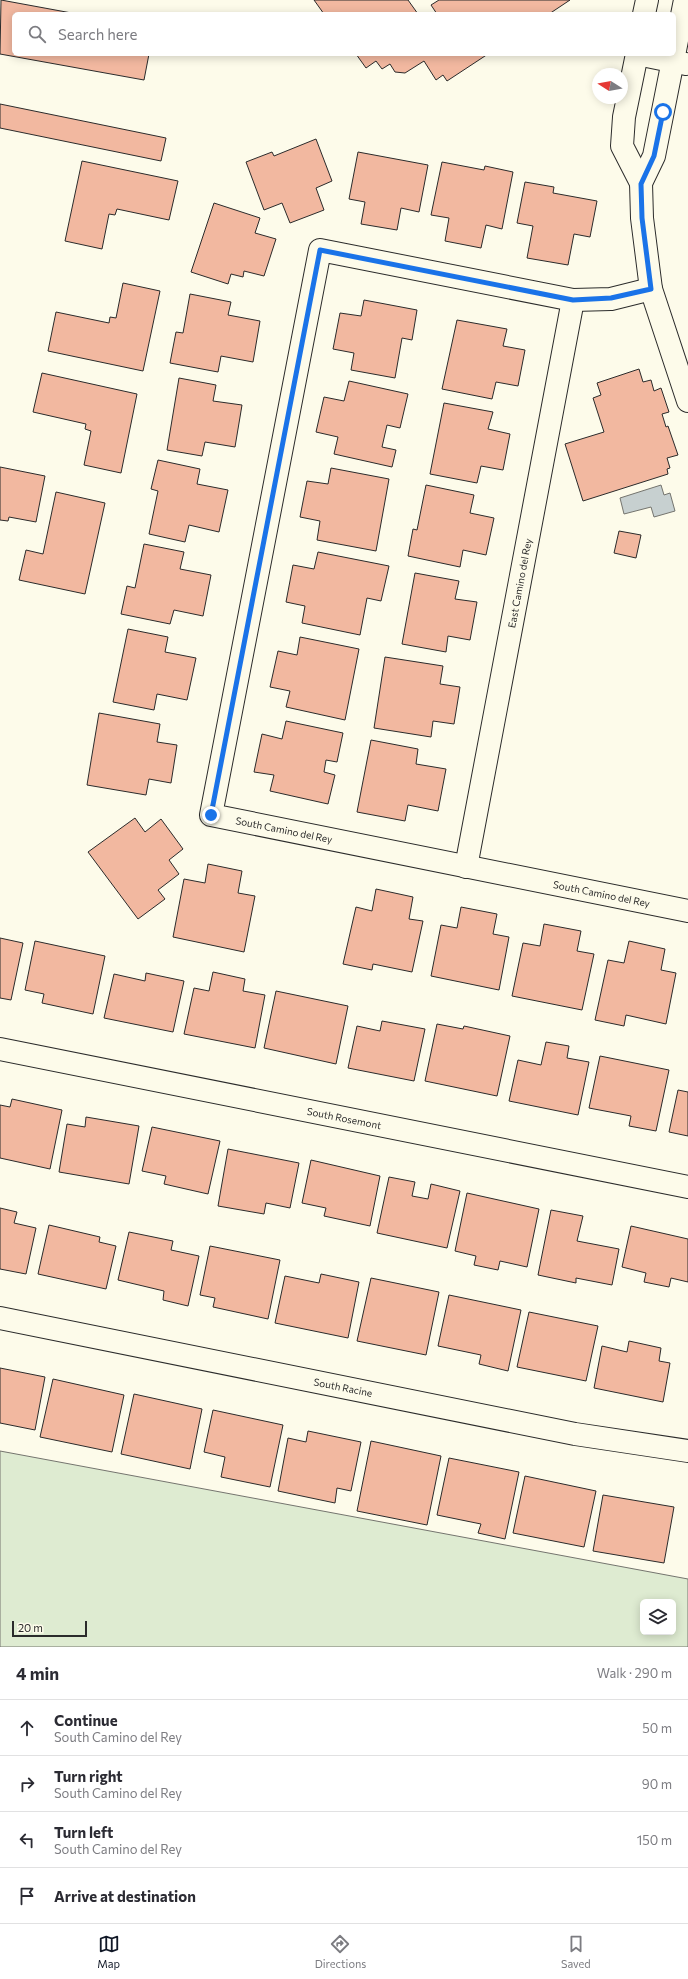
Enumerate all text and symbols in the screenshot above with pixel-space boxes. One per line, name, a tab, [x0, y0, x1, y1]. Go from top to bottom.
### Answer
search box	[12, 12, 676, 56]
icon: search	[26, 23, 48, 45]
text: Search here	[58, 25, 137, 43]
north arrow	[592, 68, 628, 104]
route start	[654, 103, 672, 121]
street label: East Camino del Rey	[505, 537, 534, 629]
route end	[202, 806, 220, 824]
street label: South Camino del Rey	[235, 814, 333, 845]
street label: South Camino del Rey	[552, 878, 651, 909]
street label: South Rosemont	[306, 1105, 383, 1131]
street label: South Racine	[313, 1375, 374, 1399]
map controls	[640, 1599, 676, 1635]
button: layers	[640, 1599, 676, 1635]
scale bar	[12, 1619, 87, 1638]
text: 20 m	[18, 1621, 43, 1634]
text: 4 min	[16, 1663, 59, 1684]
text: Walk · 290 m	[597, 1665, 672, 1681]
text: Continue	[54, 1711, 118, 1729]
icon: ahead	[16, 1717, 38, 1739]
text: 50 m	[642, 1720, 672, 1736]
text: South Camino del Rey	[54, 1729, 182, 1745]
text: Turn right	[54, 1767, 123, 1785]
icon: right	[16, 1773, 38, 1795]
text: 90 m	[642, 1776, 672, 1792]
text: South Camino del Rey	[54, 1785, 182, 1801]
text: Turn left	[54, 1823, 113, 1841]
icon: left	[16, 1829, 38, 1851]
text: 150 m	[637, 1832, 672, 1848]
text: South Camino del Rey	[54, 1841, 182, 1857]
icon: arrive	[16, 1885, 38, 1907]
text: Arrive at destination	[54, 1887, 196, 1905]
tab: Map	[97, 1933, 120, 1970]
tab: Directions	[315, 1933, 366, 1970]
tab: Saved	[561, 1933, 591, 1970]

